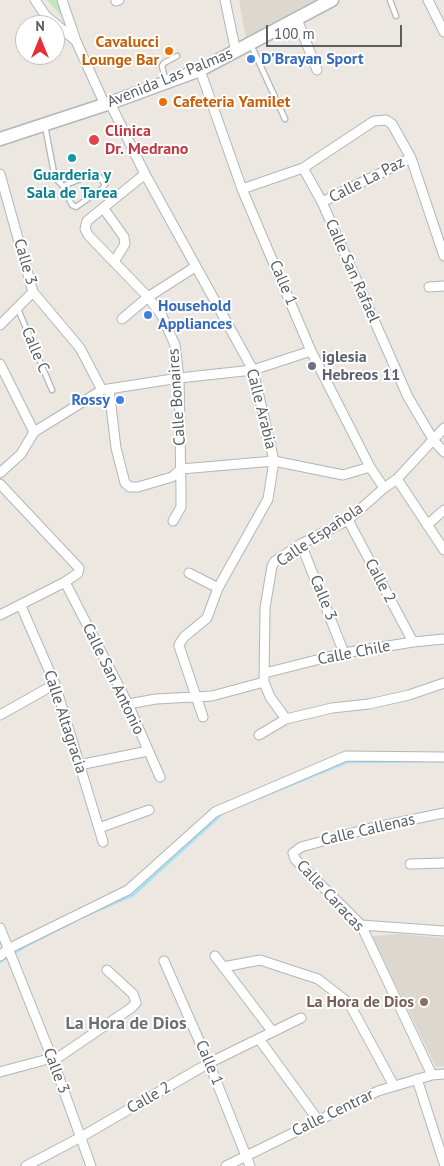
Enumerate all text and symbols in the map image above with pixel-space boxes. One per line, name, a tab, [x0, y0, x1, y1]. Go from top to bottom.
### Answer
north arrow	[15, 15, 65, 65]
scale bar	[269, 15, 405, 47]
text: N	[35, 17, 45, 35]
text: 100 m	[274, 24, 315, 43]
place label: Cavalucci Lounge Bar	[82, 32, 159, 70]
street label: Avenida Las Palmas	[104, 44, 236, 112]
marker: Cavalucci Lounge Bar	[163, 45, 175, 57]
place label: D'Brayan Sport	[261, 49, 364, 69]
marker: D'Brayan Sport	[245, 53, 257, 65]
place label: Cafeteria Yamilet	[173, 92, 290, 112]
marker: Cafeteria Yamilet	[157, 96, 169, 108]
place label: Clinica Dr. Medrano	[105, 121, 188, 159]
marker: Clinica Dr. Medrano	[87, 133, 101, 147]
marker: Guarderia y Sala de Tarea	[66, 152, 78, 164]
street label: Calle La Paz	[326, 153, 408, 207]
place label: Guarderia y Sala de Tarea	[27, 165, 117, 203]
street label: Calle San Rafael	[321, 216, 383, 326]
street label: Calle 3	[9, 237, 41, 287]
street label: Calle 1	[265, 257, 301, 309]
place label: Household Appliances	[158, 296, 232, 334]
marker: Household Appliances	[142, 309, 154, 321]
street label: Calle C	[17, 324, 53, 376]
place label: iglesia Hebreos 11	[322, 347, 400, 385]
street label: Calle Bonaires	[164, 348, 190, 446]
marker: iglesia Hebreos 11	[306, 360, 318, 372]
street label: Calle Arabia	[242, 367, 280, 451]
place label: Rossy	[71, 390, 110, 410]
marker: Rossy	[114, 394, 126, 406]
street label: Calle Española	[273, 499, 367, 571]
street label: Calle 2	[360, 556, 400, 606]
street label: Calle 3	[305, 572, 341, 624]
street label: Calle San Antonio	[78, 620, 148, 738]
street label: Calle Chile	[316, 637, 392, 669]
street label: Calle Altagracia	[39, 668, 91, 776]
street label: Calle Callenas	[319, 810, 417, 850]
street label: Calle Caracas	[292, 856, 368, 936]
place label: La Hora de Dios	[306, 992, 414, 1012]
marker: La Hora de Dios	[418, 996, 430, 1008]
district label: La Hora de Dios	[65, 1013, 187, 1035]
street label: Calle 1	[191, 1037, 227, 1089]
street label: Calle 3	[39, 1045, 73, 1097]
street label: Calle 2	[124, 1078, 174, 1118]
street label: Calle Centrar	[289, 1085, 377, 1141]

